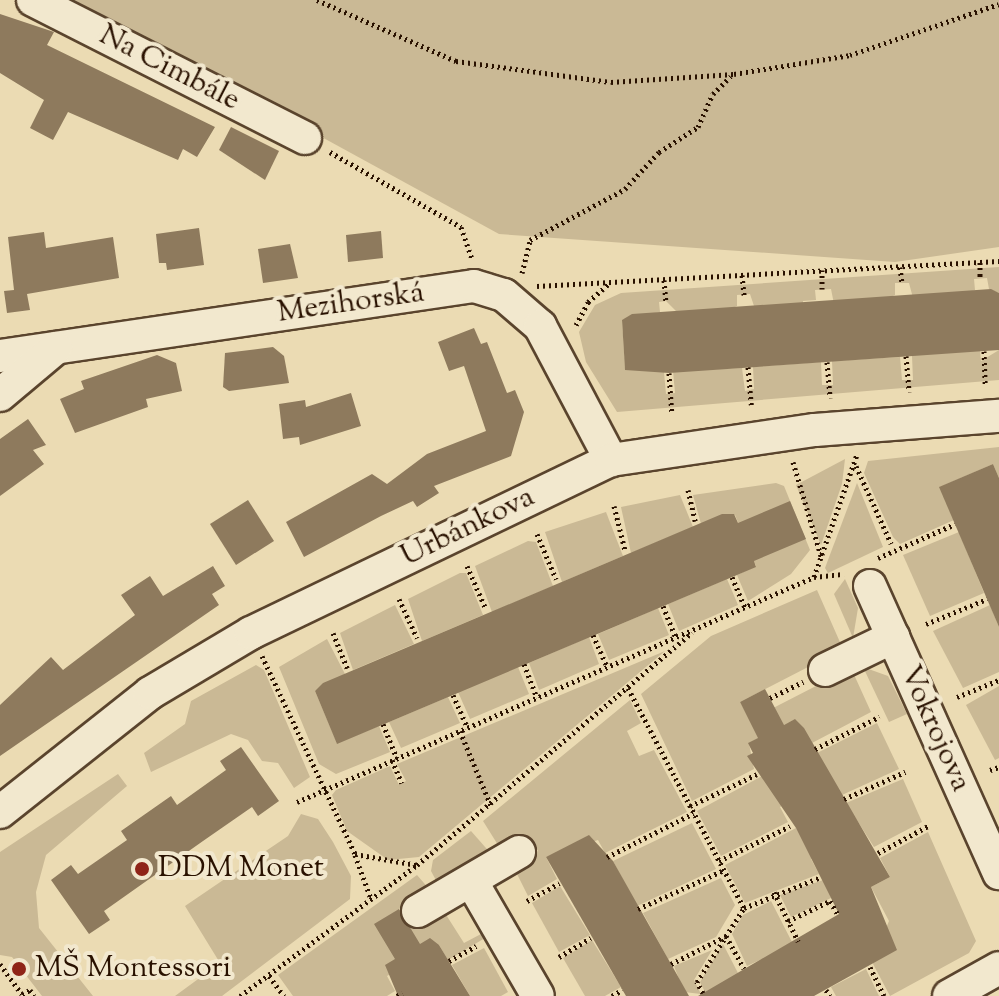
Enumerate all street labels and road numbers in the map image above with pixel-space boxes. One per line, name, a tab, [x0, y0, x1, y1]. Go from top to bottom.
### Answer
street label: Na Cimbále	[93, 18, 245, 120]
street label: Mezihorská	[275, 276, 427, 332]
street label: Urbánkova	[395, 480, 541, 576]
street label: Vokrojova	[890, 660, 978, 798]

